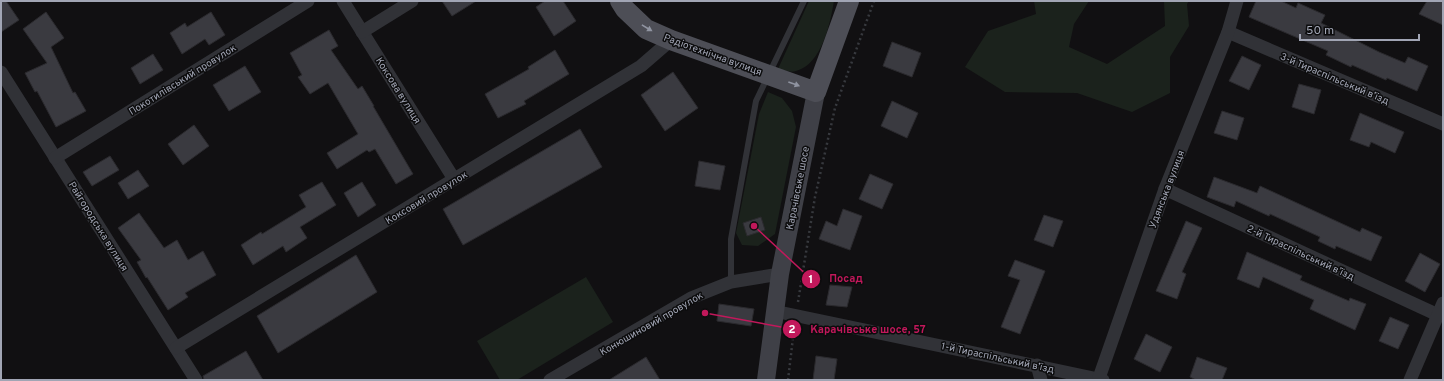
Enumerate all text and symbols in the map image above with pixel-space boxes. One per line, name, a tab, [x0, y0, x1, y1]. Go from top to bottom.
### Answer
scale bar	[1300, 16, 1419, 42]
text: 50 m	[1306, 23, 1334, 39]
one-way arrow	[641, 25, 653, 32]
street label: Радіотехнічна вулиця	[662, 32, 763, 79]
street label: Покотилівський провулок	[127, 42, 239, 119]
street label: 3-й Тираспільський в’їзд	[1278, 51, 1391, 108]
street label: Коксова вулиця	[372, 55, 423, 126]
one-way arrow	[789, 82, 801, 88]
street label: Карачівське шосе	[784, 145, 813, 231]
street label: Удянська вулиця	[1147, 149, 1188, 230]
street label: Коксовий провулок	[383, 169, 470, 228]
street label: Райгородська вулиця	[65, 180, 131, 274]
street label: 2-й Тираспільський в’їзд	[1244, 223, 1357, 284]
callout: Посад	[801, 267, 871, 290]
text: 1	[809, 272, 813, 288]
text: Посад	[829, 272, 863, 286]
street label: Конюшиновий провулок	[598, 289, 706, 359]
callout: Карачівське шосе, 57	[782, 318, 933, 341]
text: 2	[788, 322, 796, 338]
text: Карачівське шосе, 57	[810, 323, 926, 337]
street label: 1-й Тираспільський в’їзд	[940, 340, 1056, 377]

